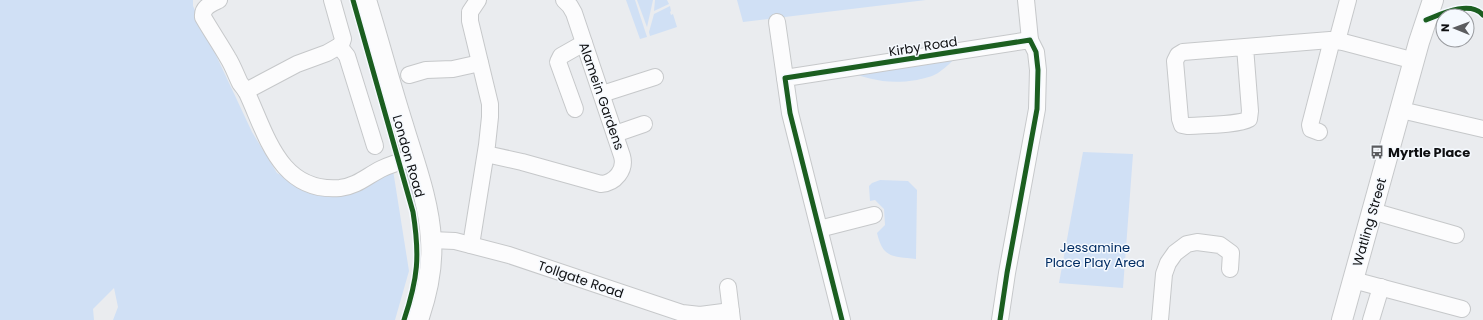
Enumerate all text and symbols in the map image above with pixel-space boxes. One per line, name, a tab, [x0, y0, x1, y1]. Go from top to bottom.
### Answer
north arrow	[1435, 8, 1475, 48]
text: N	[1437, 24, 1453, 32]
street label: Kirby Road	[887, 32, 959, 61]
street label: Alamein Gardens	[574, 40, 629, 153]
street label: London Road	[388, 113, 429, 200]
place label: Myrtle Place	[1388, 143, 1470, 162]
bus stop icon: Myrtle Place	[1369, 144, 1385, 160]
street label: Watling Street	[1348, 175, 1391, 269]
park label: Jessamine Place Play Area	[1045, 238, 1145, 272]
street label: Tollgate Road	[535, 256, 626, 303]

